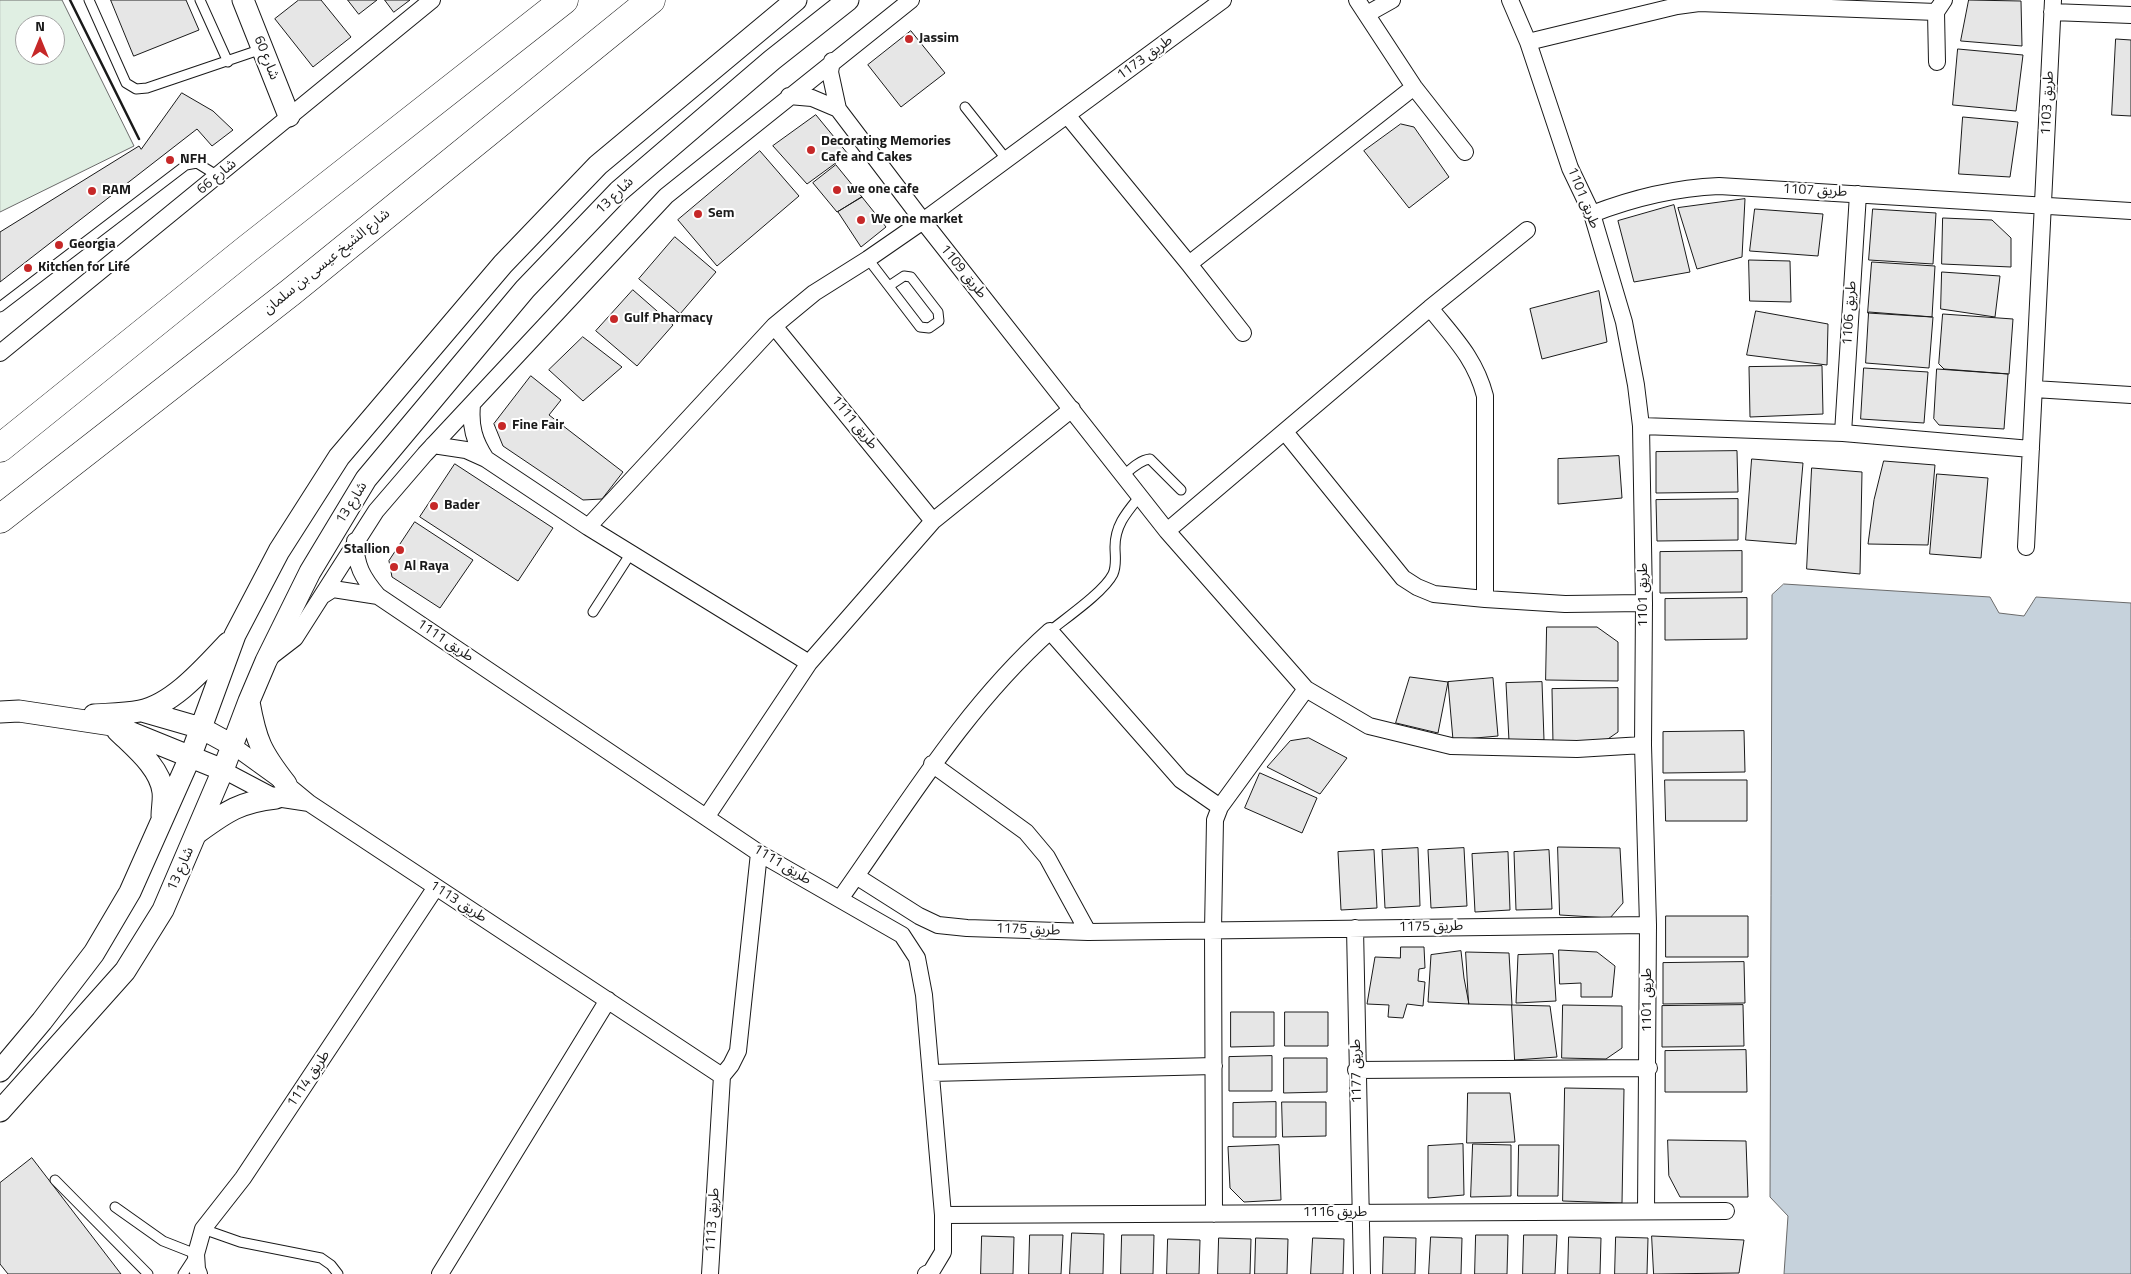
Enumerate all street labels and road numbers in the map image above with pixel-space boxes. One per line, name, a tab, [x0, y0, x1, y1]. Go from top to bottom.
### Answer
street label: طريق 1173	[1114, 32, 1176, 84]
street label: شارع 60	[250, 34, 282, 82]
street label: طريق 1103	[2038, 70, 2058, 136]
street label: شارع 66	[194, 156, 240, 198]
street label: طريق 1101	[1563, 165, 1603, 231]
street label: شارع 13	[593, 174, 637, 218]
street label: طريق 1107	[1782, 181, 1848, 201]
street label: شارع الشيخ عيسى بن سلمان	[260, 206, 394, 318]
street label: طريق 1109	[936, 242, 990, 302]
street label: طريق 1106	[1839, 280, 1861, 346]
street label: طريق 1111	[827, 393, 881, 453]
street label: شارع 13	[333, 479, 371, 527]
street label: طريق 1101	[1636, 563, 1652, 627]
street label: طريق 1111	[414, 616, 476, 666]
street label: طريق 1111	[750, 841, 814, 889]
street label: شارع 13	[164, 845, 198, 893]
street label: طريق 1113	[426, 877, 490, 927]
street label: طريق 1175	[1399, 918, 1463, 936]
street label: طريق 1175	[995, 920, 1061, 940]
street label: طريق 1101	[1640, 968, 1656, 1032]
street label: طريق 1177	[1348, 1039, 1366, 1103]
street label: طريق 1114	[284, 1048, 334, 1110]
street label: طريق 1113	[702, 1187, 724, 1253]
street label: طريق 1116	[1303, 1205, 1367, 1221]

